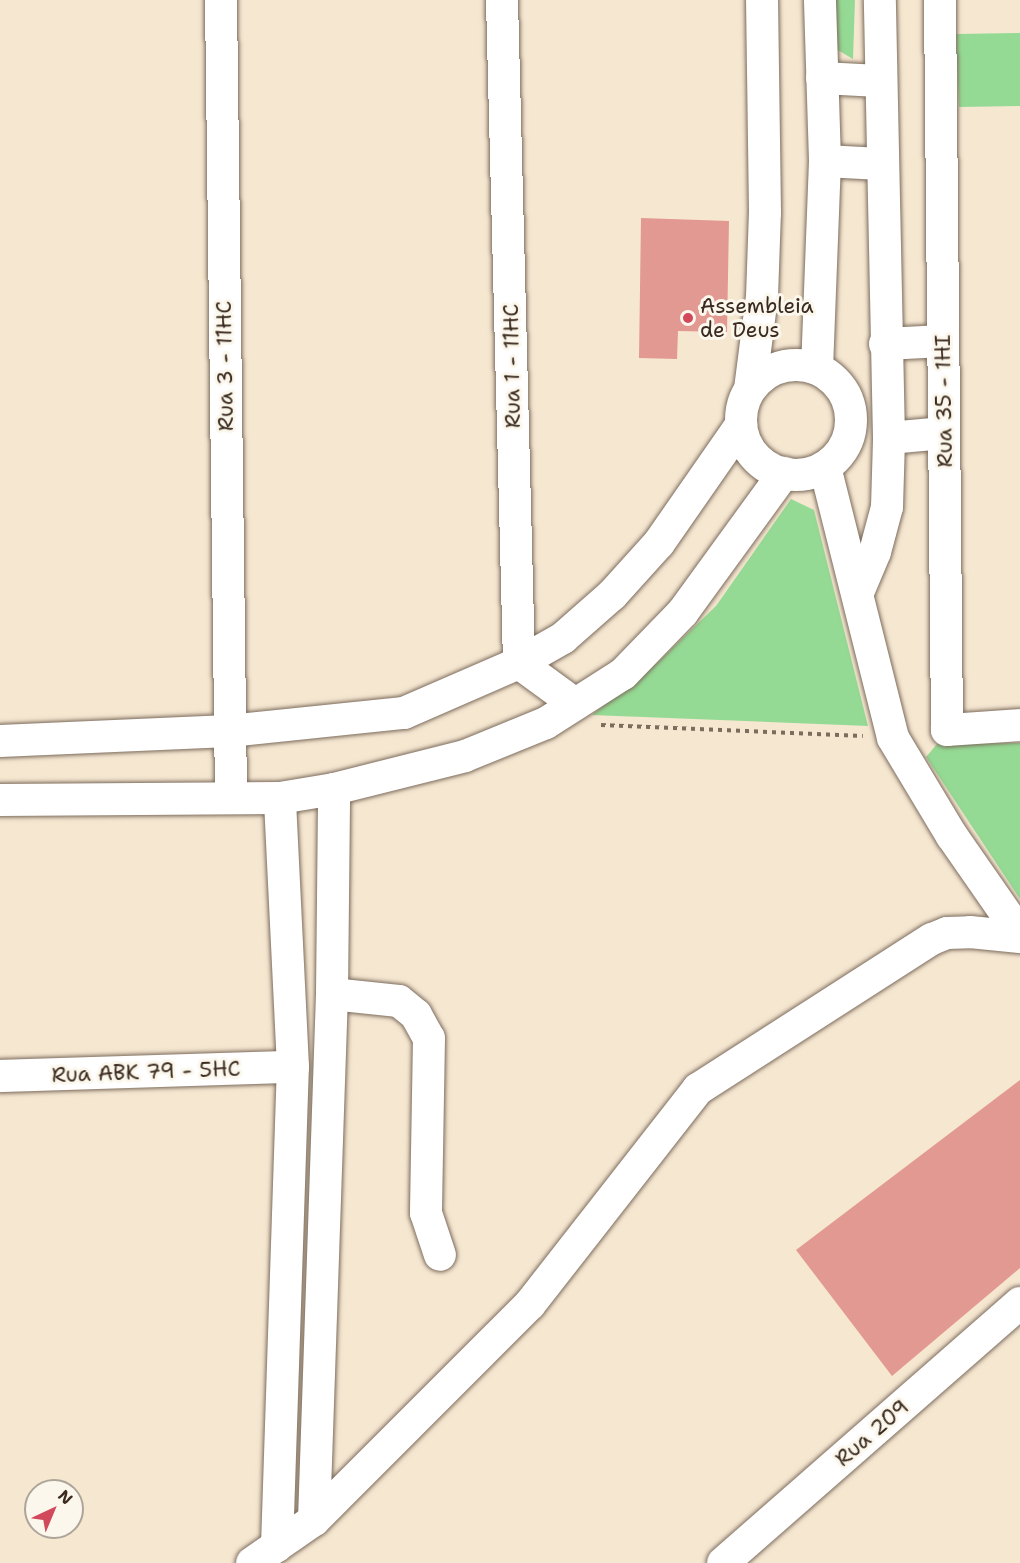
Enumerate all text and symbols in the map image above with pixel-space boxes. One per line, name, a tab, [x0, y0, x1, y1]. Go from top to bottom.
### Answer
place label: Assembleia de Deus	[700, 293, 814, 343]
street label: Rua 3 - 11HC	[211, 301, 239, 431]
street label: Rua 1 - 11HC	[498, 304, 526, 428]
marker: Assembleia de Deus	[681, 311, 695, 325]
street label: Rua 35 - 1HI	[930, 334, 958, 468]
street label: Rua ABK 79 - 5HC	[51, 1056, 241, 1088]
street label: Rua 209	[830, 1394, 914, 1472]
north arrow	[24, 1479, 84, 1539]
text: N	[54, 1485, 77, 1509]

